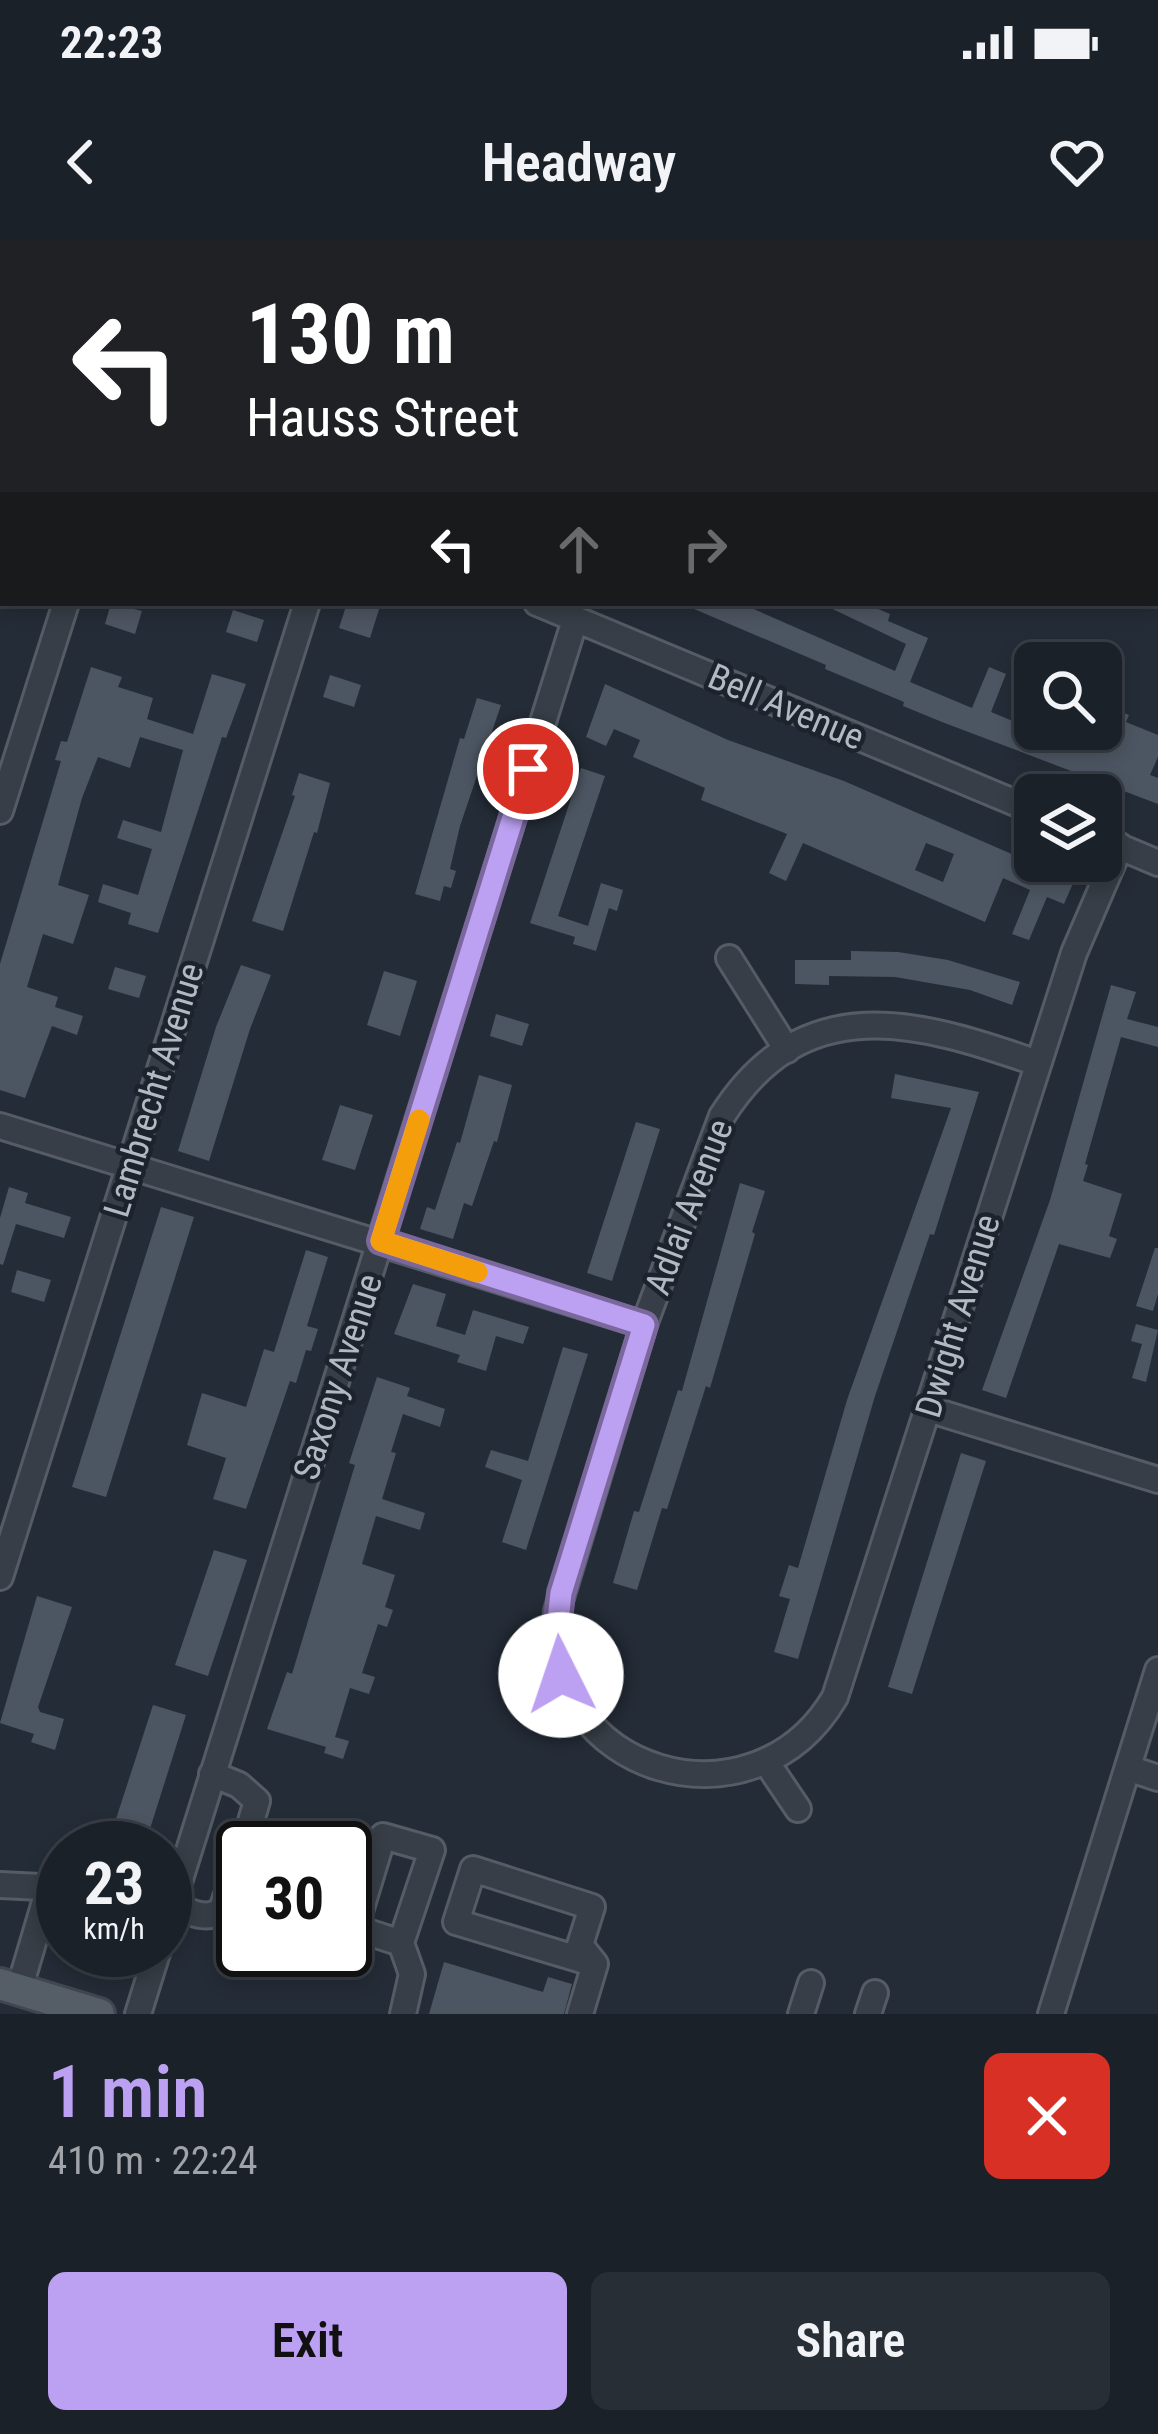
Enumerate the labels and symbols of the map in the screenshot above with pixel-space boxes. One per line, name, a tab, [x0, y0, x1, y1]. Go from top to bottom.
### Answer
street label: Bell Avenue	[702, 655, 870, 759]
pin	[477, 718, 579, 820]
street label: Lambrecht Avenue	[95, 958, 213, 1222]
street label: Adlai Avenue	[636, 1113, 742, 1301]
street label: Dwight Avenue	[907, 1209, 1009, 1423]
street label: Saxony Avenue	[285, 1269, 391, 1485]
position arrow	[498, 1612, 624, 1738]
speed limit sign: 30	[216, 1821, 372, 1977]

